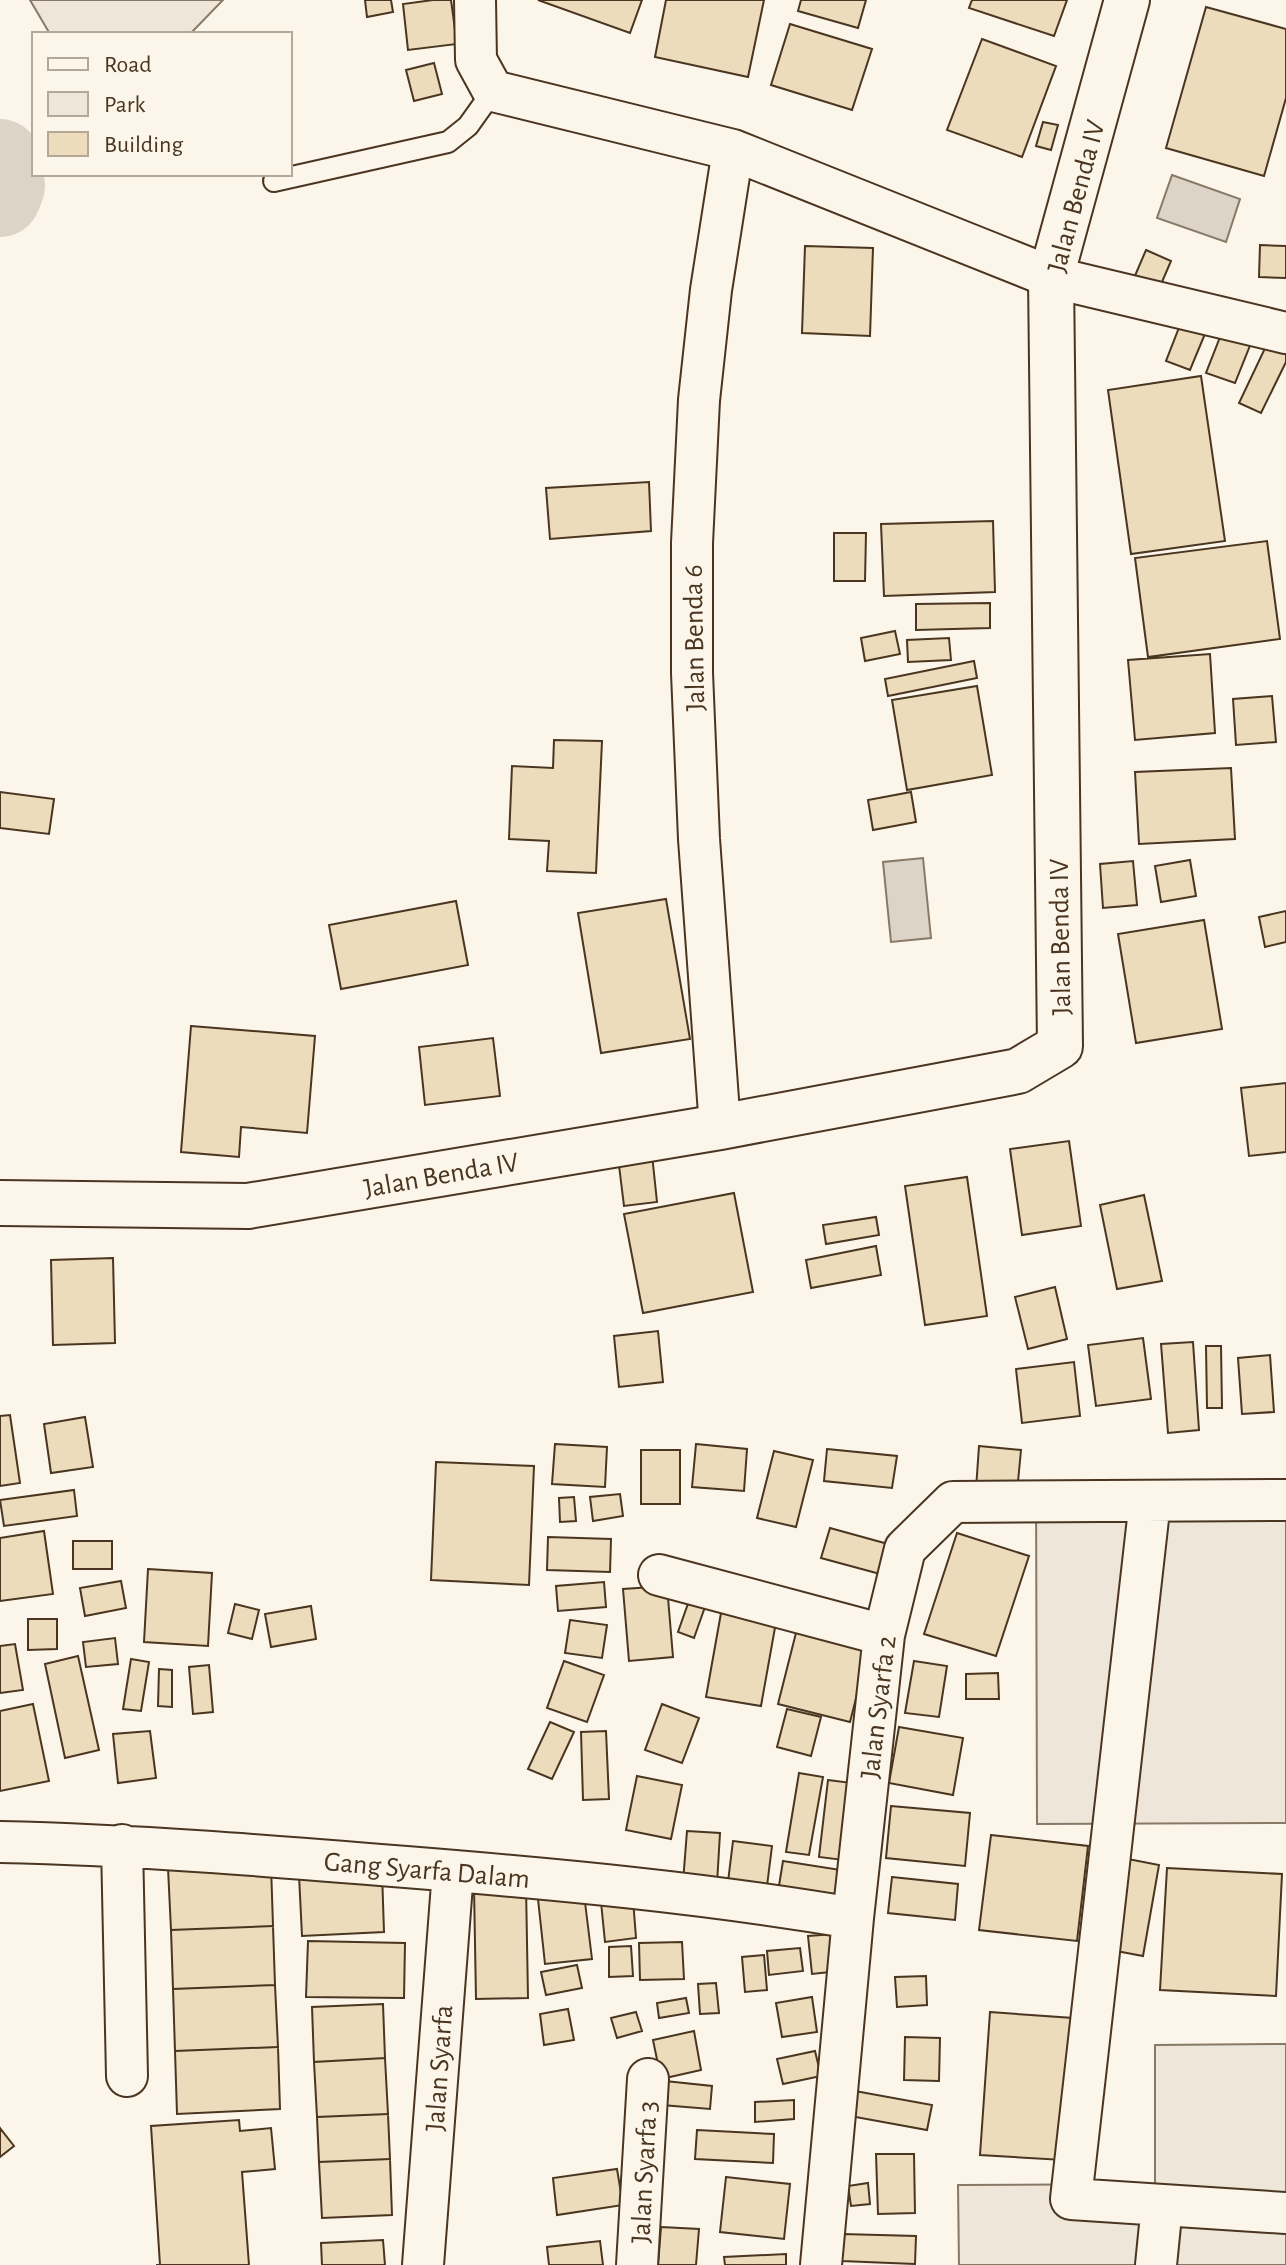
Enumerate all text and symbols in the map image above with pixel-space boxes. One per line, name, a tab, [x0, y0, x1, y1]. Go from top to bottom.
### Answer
legend	[32, 32, 292, 176]
text: Road	[104, 53, 152, 77]
text: Park	[104, 93, 145, 117]
street label: Jalan Benda IV	[1043, 117, 1111, 276]
text: Building	[104, 133, 183, 157]
street label: Jalan Benda 6	[680, 564, 710, 712]
street label: Jalan Benda IV	[1046, 858, 1076, 1016]
street label: Jalan Benda IV	[362, 1149, 521, 1203]
street label: Jalan Syarfa 2	[856, 1634, 902, 1780]
street label: Gang Syarfa Dalam	[323, 1848, 531, 1894]
street label: Jalan Syarfa	[422, 2004, 458, 2132]
street label: Jalan Syarfa 3	[627, 2100, 663, 2244]

